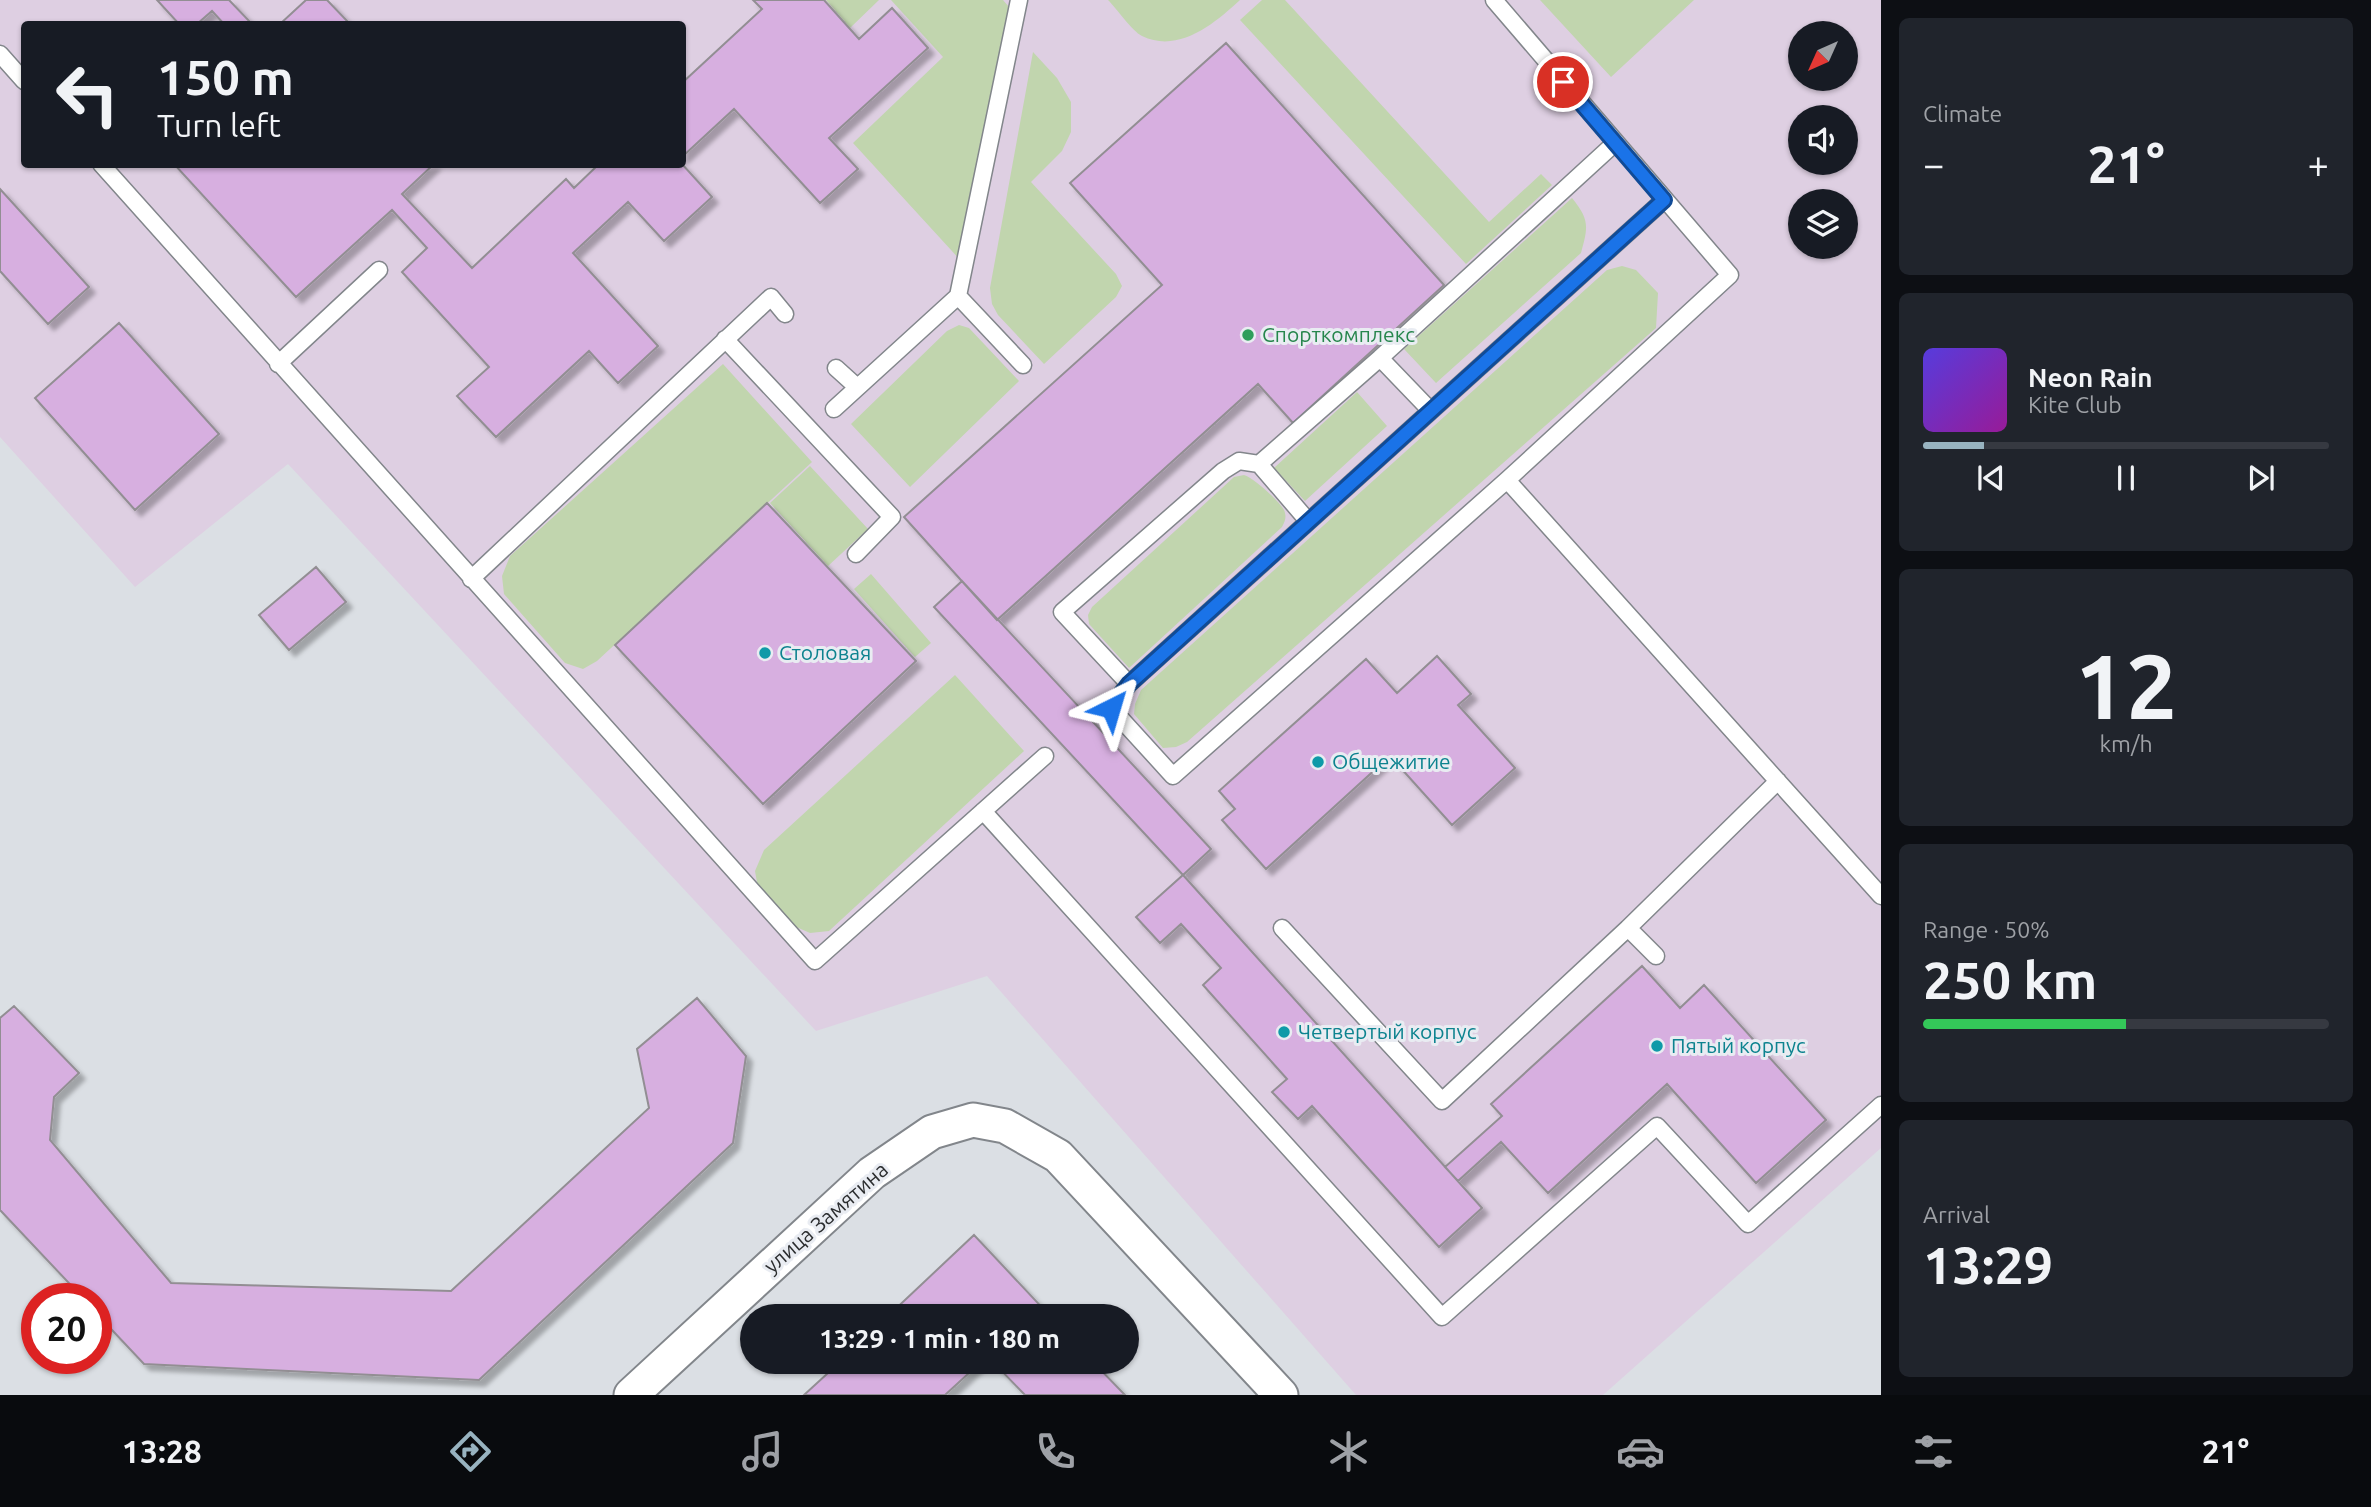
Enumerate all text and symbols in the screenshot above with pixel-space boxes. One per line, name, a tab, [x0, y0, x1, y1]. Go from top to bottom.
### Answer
north arrow	[1788, 21, 1858, 91]
map controls	[1788, 21, 1858, 259]
icon: left	[42, 49, 133, 140]
text: 150 m	[157, 49, 294, 104]
pin	[1533, 52, 1593, 112]
icon: arrive	[1544, 63, 1582, 101]
text: Climate	[1923, 101, 2002, 126]
button: sound	[1788, 105, 1858, 175]
text: Turn left	[157, 107, 281, 143]
text: 21°	[2087, 135, 2165, 193]
text: −	[1923, 143, 1944, 185]
text: +	[2308, 143, 2329, 185]
button: layers	[1788, 189, 1858, 259]
place label: Спорткомплекс	[1262, 322, 1415, 346]
marker: Спорткомплекс	[1240, 327, 1256, 343]
text: Neon Rain	[2028, 363, 2153, 392]
text: Kite Club	[2028, 392, 2122, 417]
icon: previous	[1972, 459, 2010, 497]
icon: pause	[2107, 459, 2145, 497]
icon: next	[2242, 459, 2280, 497]
text: 12	[2075, 634, 2177, 736]
place label: Столовая	[779, 640, 871, 664]
marker: Столовая	[757, 645, 773, 661]
position arrow	[1074, 671, 1148, 745]
text: km/h	[2099, 731, 2153, 756]
place label: Общежитие	[1332, 749, 1451, 773]
marker: Общежитие	[1310, 754, 1326, 770]
text: Range · 50%	[1923, 917, 2050, 942]
text: 250 km	[1923, 951, 2097, 1009]
place label: Четвертый корпус	[1298, 1019, 1477, 1043]
marker: Четвертый корпус	[1276, 1024, 1292, 1040]
place label: Пятый корпус	[1671, 1033, 1806, 1057]
marker: Пятый корпус	[1649, 1038, 1665, 1054]
street label: улица Замятина	[759, 1157, 892, 1278]
text: Arrival	[1923, 1202, 1990, 1227]
text: 13:29	[1923, 1236, 2053, 1294]
speed limit sign: 20	[21, 1283, 112, 1374]
text: 13:29 · 1 min · 180 m	[819, 1324, 1060, 1353]
icon: directions	[446, 1427, 495, 1476]
icon: music	[738, 1427, 787, 1476]
icon: phone	[1031, 1427, 1080, 1476]
icon: climate	[1324, 1427, 1373, 1476]
icon: car	[1616, 1427, 1665, 1476]
icon: filters	[1909, 1427, 1958, 1476]
text: 13:28	[122, 1433, 202, 1469]
text: 21°	[2202, 1433, 2249, 1469]

